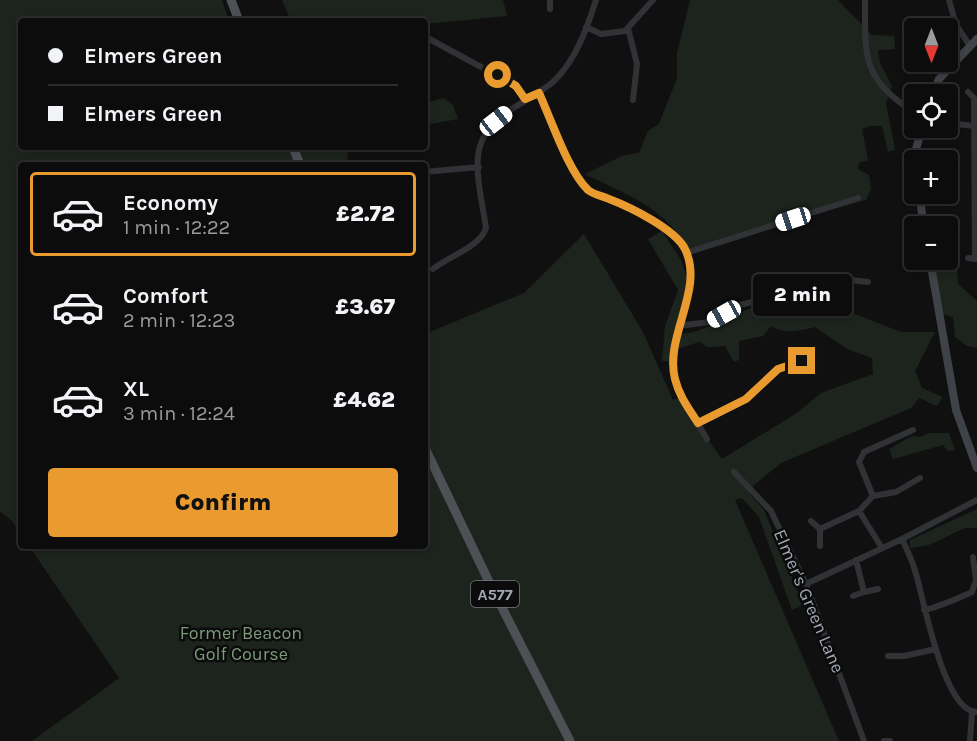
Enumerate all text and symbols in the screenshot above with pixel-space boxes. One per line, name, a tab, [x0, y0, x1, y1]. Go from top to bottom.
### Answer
north arrow	[904, 18, 958, 72]
map controls	[904, 18, 958, 270]
text: Elmers Green	[84, 43, 223, 69]
route start	[484, 61, 511, 88]
button: locate	[904, 84, 958, 138]
text: Elmers Green	[84, 101, 223, 127]
car	[476, 103, 516, 139]
button: +	[904, 150, 958, 204]
icon: car	[51, 187, 105, 241]
text: Economy	[123, 190, 218, 216]
text: £2.72	[336, 201, 395, 227]
car	[773, 205, 813, 233]
text: 1 min · 12:22	[123, 216, 230, 239]
button: −	[904, 216, 958, 270]
callout: 2 min	[752, 274, 852, 316]
icon: car	[51, 280, 105, 334]
text: Comfort	[123, 283, 208, 309]
text: 2 min	[774, 283, 831, 306]
text: £3.67	[335, 294, 395, 320]
car	[704, 297, 744, 331]
text: 2 min · 12:23	[123, 309, 235, 332]
route end	[788, 347, 815, 374]
icon: car	[51, 373, 105, 427]
text: XL	[123, 376, 149, 402]
text: £4.62	[333, 387, 395, 413]
text: 3 min · 12:24	[123, 402, 235, 425]
button: Confirm	[48, 468, 398, 537]
street label: Elmer's Green Lane	[769, 526, 849, 676]
road number: A577	[471, 581, 519, 607]
park label: Former Beacon Golf Course	[180, 622, 302, 665]

